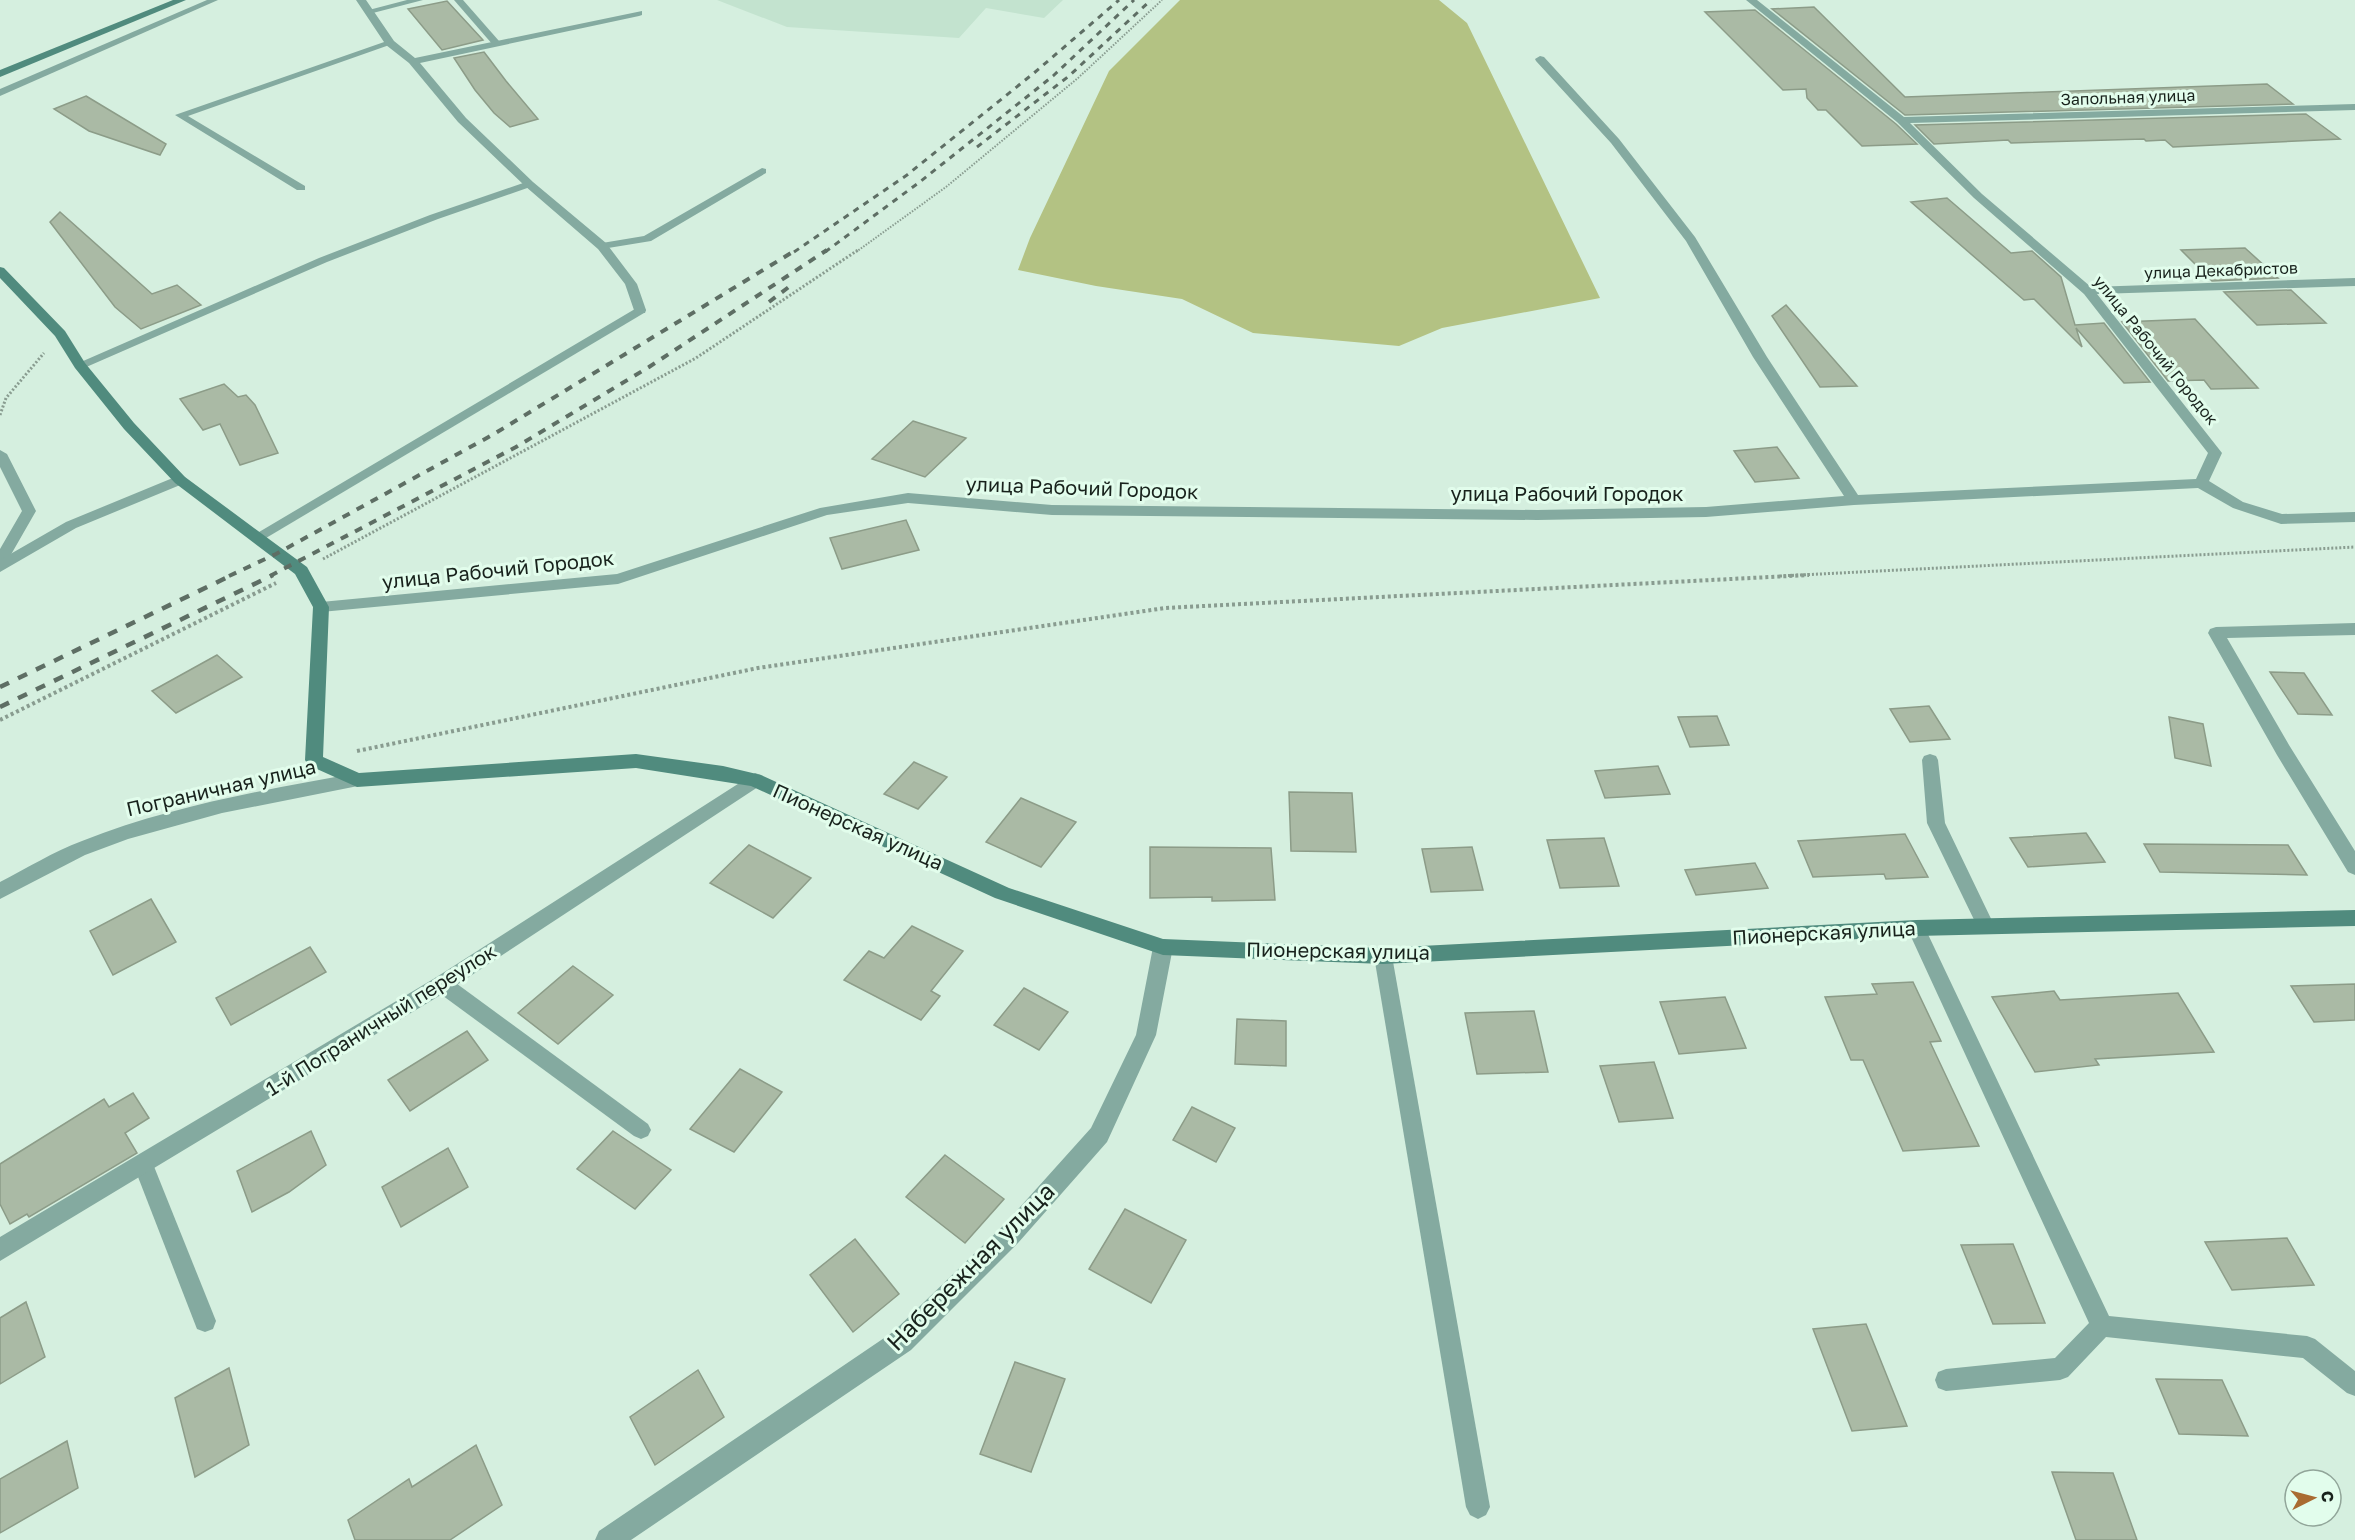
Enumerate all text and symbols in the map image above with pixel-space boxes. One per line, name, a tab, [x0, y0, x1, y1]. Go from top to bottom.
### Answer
street label: Запольная улица	[2060, 85, 2196, 109]
street label: улица Декабристов	[2144, 257, 2298, 283]
street label: улица Рабочий Городок	[2090, 271, 2222, 429]
street label: улица Рабочий Городок	[965, 471, 1199, 503]
street label: улица Рабочий Городок	[1450, 481, 1684, 505]
street label: улица Рабочий Городок	[381, 545, 615, 593]
street label: Пограничная улица	[124, 754, 318, 821]
street label: Пионерская улица	[770, 778, 947, 874]
street label: Пионерская улица	[1732, 915, 1916, 949]
street label: Пионерская улица	[1246, 936, 1430, 964]
street label: 1-й Пограничный переулок	[261, 938, 500, 1100]
street label: Набережная улица	[880, 1176, 1060, 1356]
north arrow	[2283, 1468, 2343, 1528]
text: С	[2317, 1490, 2338, 1503]

